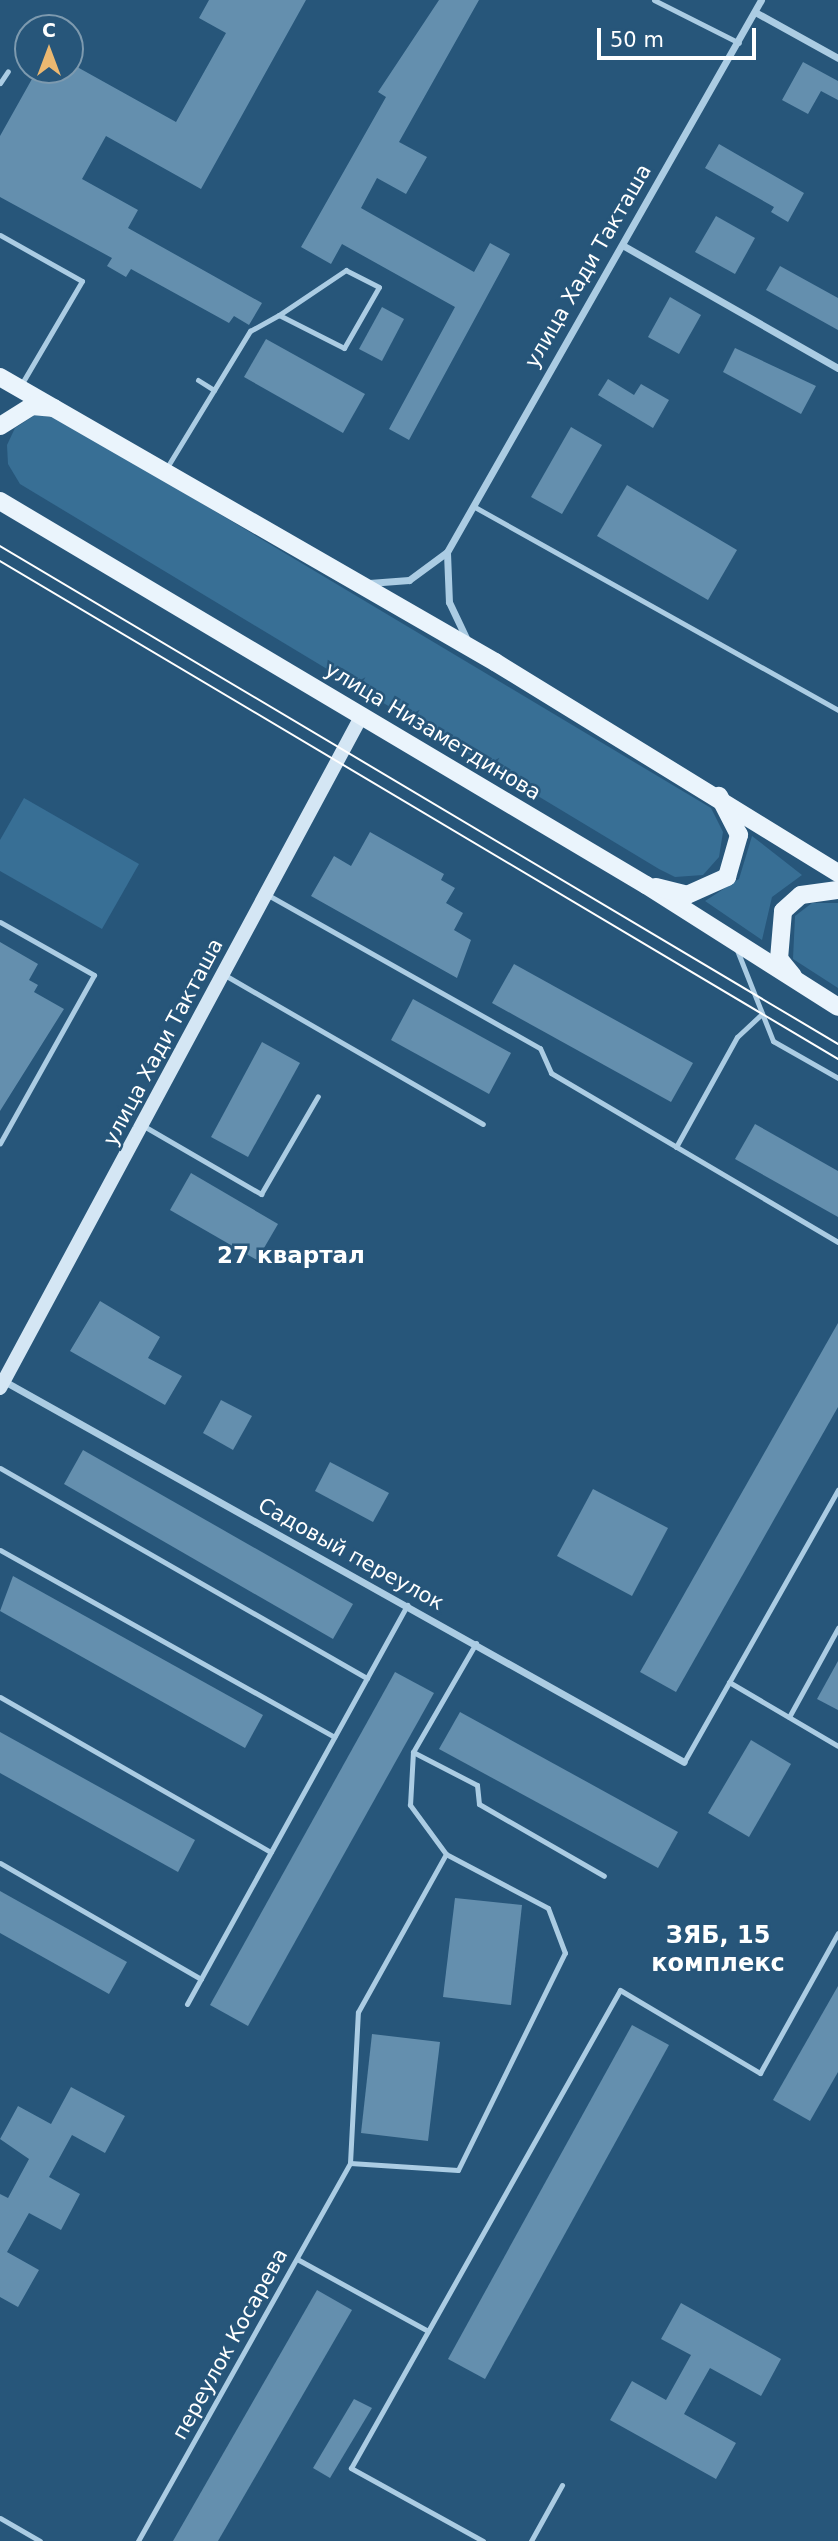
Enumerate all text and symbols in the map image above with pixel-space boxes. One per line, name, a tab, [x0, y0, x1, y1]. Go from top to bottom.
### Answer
north arrow	[14, 14, 84, 84]
scale bar	[600, 14, 759, 58]
text: С	[42, 19, 56, 41]
text: 50 m	[610, 28, 664, 52]
street label: улица Хади Такташа	[519, 160, 657, 372]
street label: улица Низаметдинова	[320, 656, 546, 806]
street label: улица Хади Такташа	[98, 934, 228, 1150]
district label: 27 квартал	[217, 1241, 365, 1269]
street label: Садовый переулок	[254, 1492, 448, 1616]
district label: ЗЯБ, 15 комплекс	[651, 1922, 785, 1978]
street label: переулок Косарева	[167, 2244, 293, 2444]

